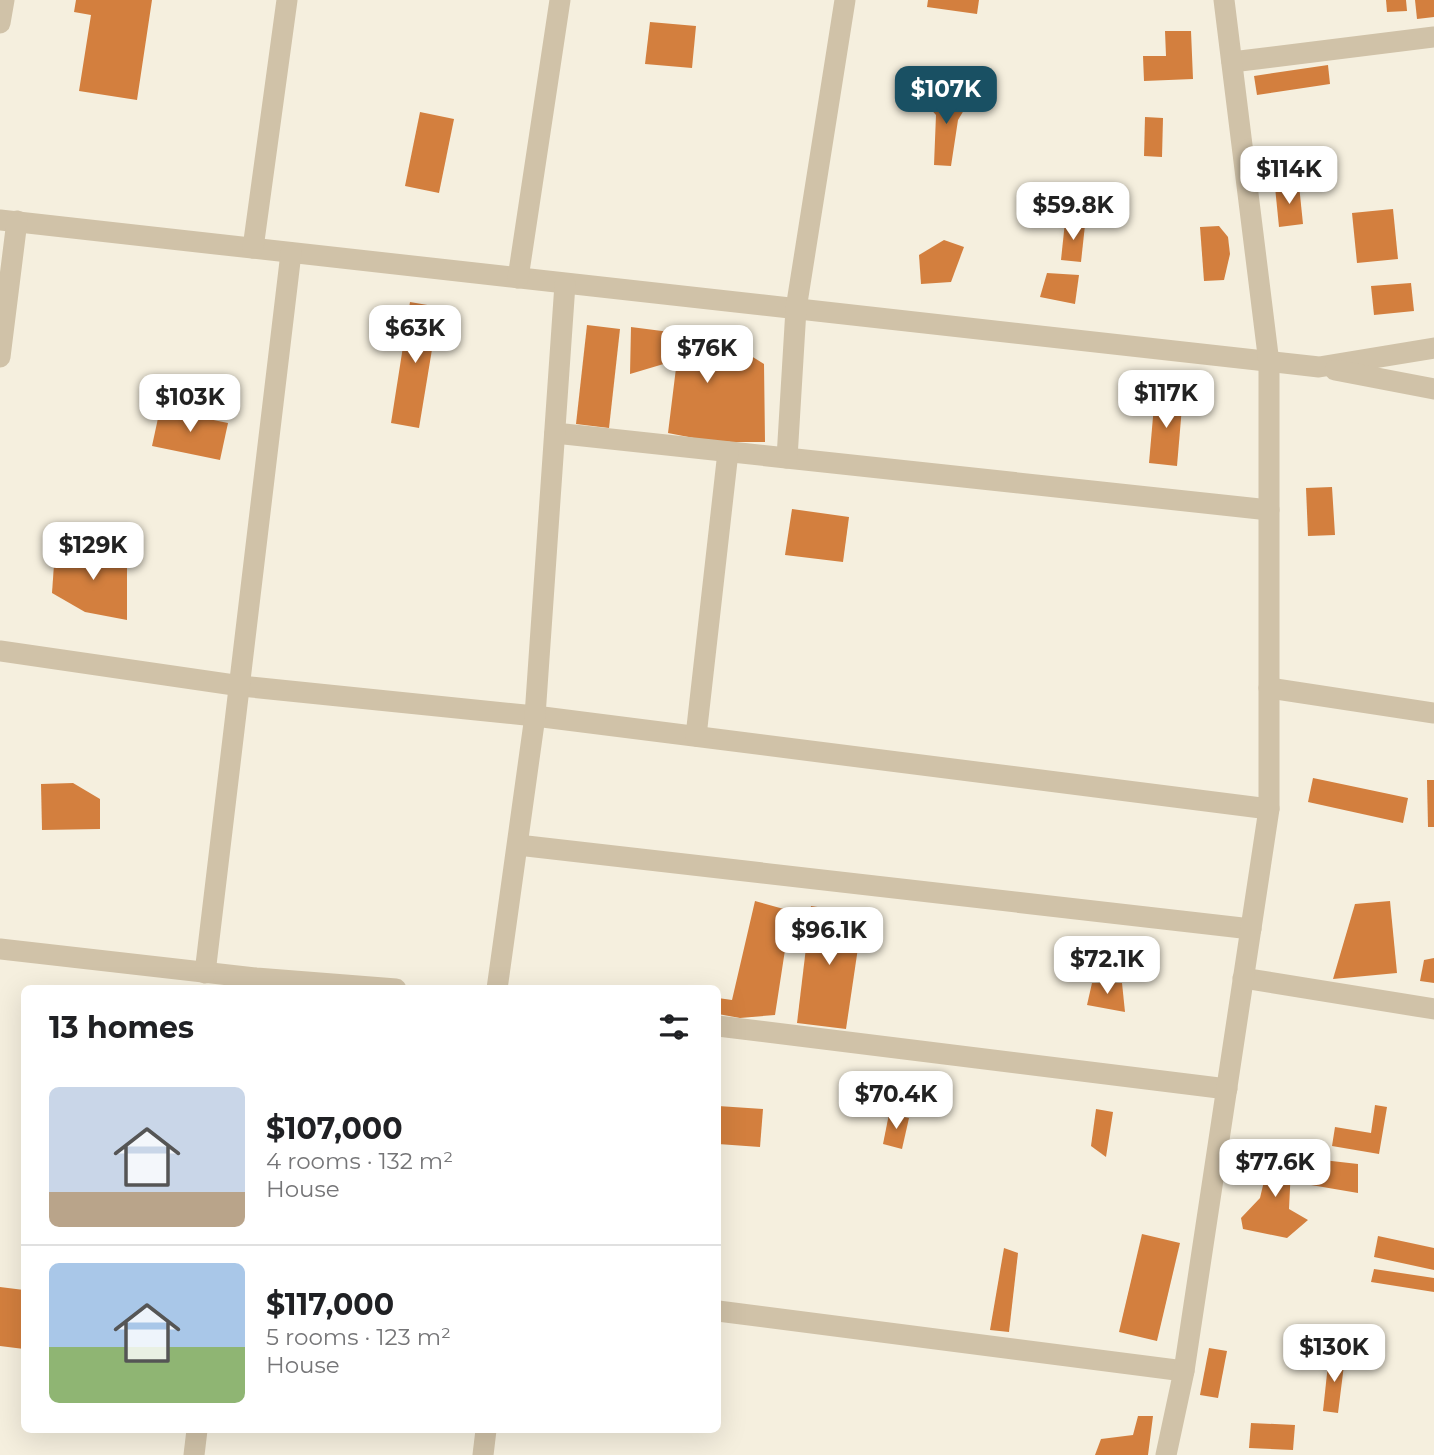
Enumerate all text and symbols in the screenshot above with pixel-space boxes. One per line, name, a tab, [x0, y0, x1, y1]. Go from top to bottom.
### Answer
pin: $107K	[897, 66, 995, 126]
text: $107K	[911, 75, 981, 103]
pin: $114K	[1240, 146, 1338, 206]
text: $114K	[1256, 155, 1322, 183]
pin: $59.8K	[1016, 182, 1130, 242]
text: $59.8K	[1032, 191, 1114, 219]
pin: $63K	[374, 306, 456, 365]
text: $63K	[385, 314, 445, 342]
pin: $76K	[666, 326, 748, 385]
text: $76K	[677, 334, 737, 362]
pin: $117K	[1117, 370, 1215, 430]
pin: $103K	[141, 374, 239, 434]
text: $117K	[1134, 379, 1198, 407]
text: $103K	[155, 383, 225, 411]
pin: $129K	[44, 522, 142, 582]
text: $129K	[59, 531, 127, 559]
pin: $96.1K	[772, 908, 886, 967]
text: $96.1K	[791, 916, 867, 944]
pin: $72.1K	[1050, 936, 1164, 996]
text: $72.1K	[1070, 945, 1144, 973]
icon: filters	[655, 1008, 693, 1046]
text: 13 homes	[49, 1009, 194, 1046]
pin: $70.4K	[839, 1072, 953, 1131]
text: $70.4K	[855, 1080, 937, 1108]
text: $107,000	[266, 1110, 403, 1147]
icon: home	[105, 1115, 189, 1199]
pin: $77.6K	[1218, 1140, 1332, 1199]
text: 4 rooms · 132 m²	[266, 1147, 453, 1175]
text: $77.6K	[1235, 1148, 1315, 1176]
text: House	[266, 1175, 340, 1203]
text: $117,000	[266, 1286, 394, 1323]
icon: home	[105, 1291, 189, 1375]
text: 5 rooms · 123 m²	[266, 1323, 451, 1351]
pin: $130K	[1285, 1324, 1383, 1384]
text: $130K	[1299, 1333, 1369, 1361]
text: House	[266, 1351, 340, 1379]

